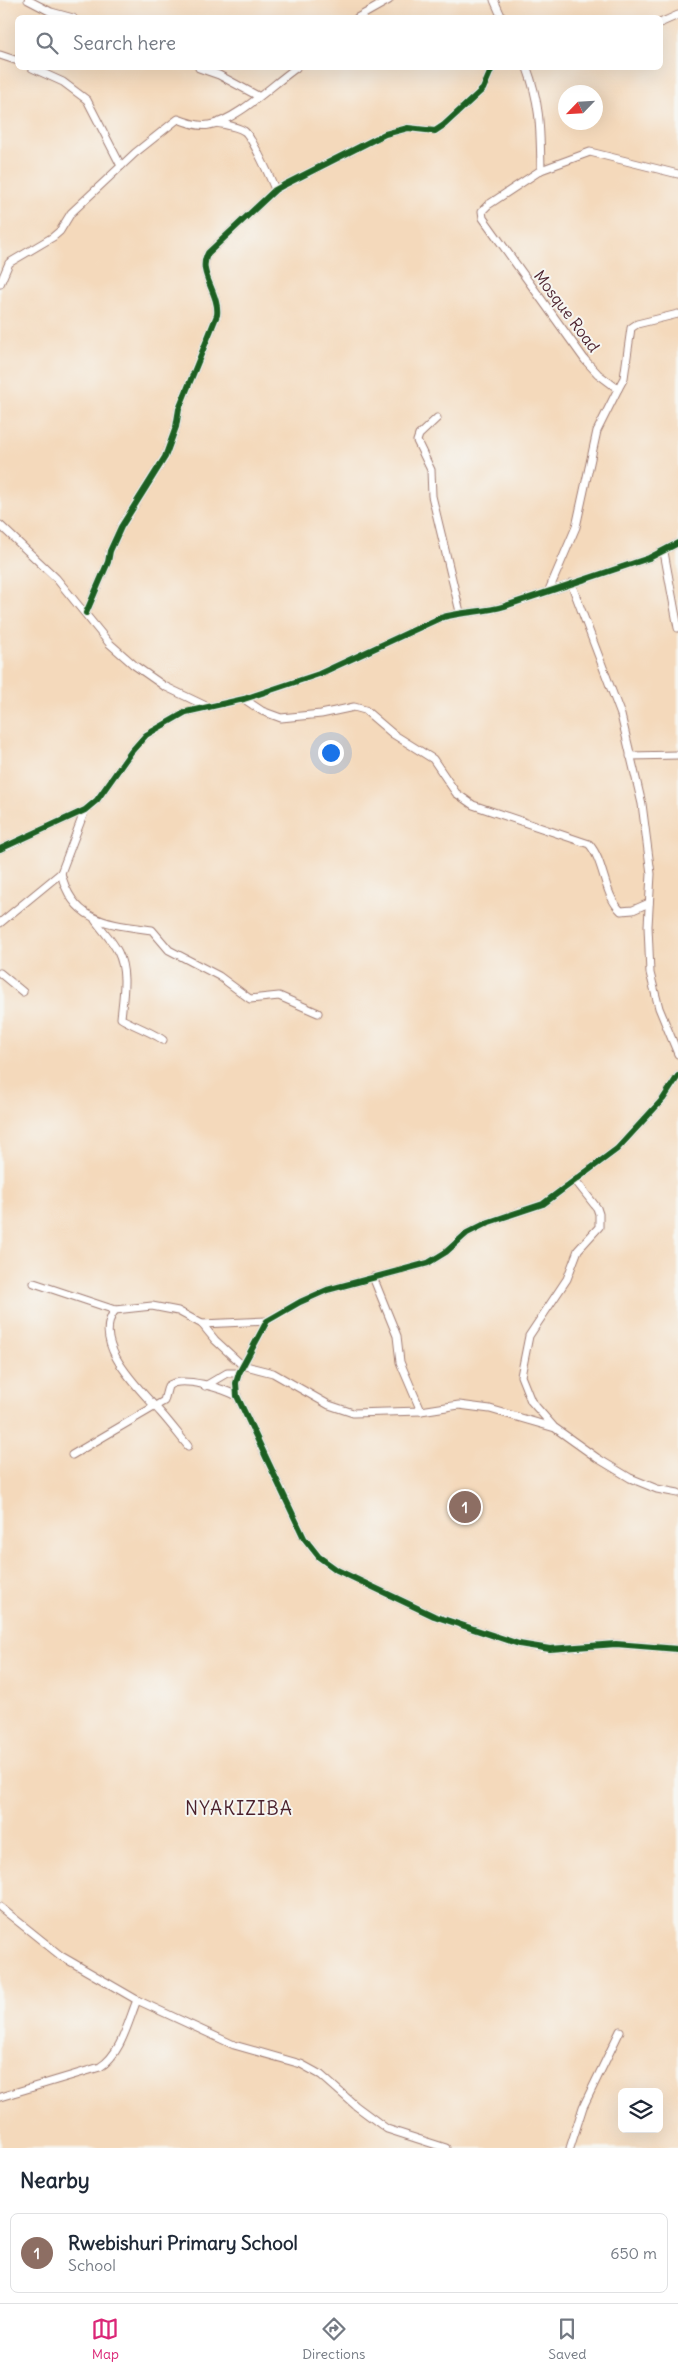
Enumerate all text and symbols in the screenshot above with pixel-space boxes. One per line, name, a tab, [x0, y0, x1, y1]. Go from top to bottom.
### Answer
search box	[15, 15, 663, 70]
icon: search	[33, 29, 61, 57]
text: Search here	[73, 31, 176, 55]
north arrow	[558, 85, 603, 130]
street label: Mosque Road	[530, 266, 604, 356]
your location	[318, 740, 344, 766]
pin: 1	[449, 1488, 481, 1526]
district label: NYAKIZIBA	[185, 1796, 293, 1820]
map controls	[618, 2088, 663, 2133]
button: layers	[618, 2088, 663, 2133]
text: Nearby	[20, 2167, 90, 2194]
text: Rwebishuri Primary School	[68, 2231, 298, 2255]
text: 1	[34, 2243, 40, 2263]
text: 650 m	[610, 2243, 657, 2263]
text: School	[68, 2255, 116, 2275]
tab: Map	[91, 2315, 119, 2363]
tab: Directions	[302, 2315, 365, 2363]
tab: Saved	[548, 2315, 587, 2363]

